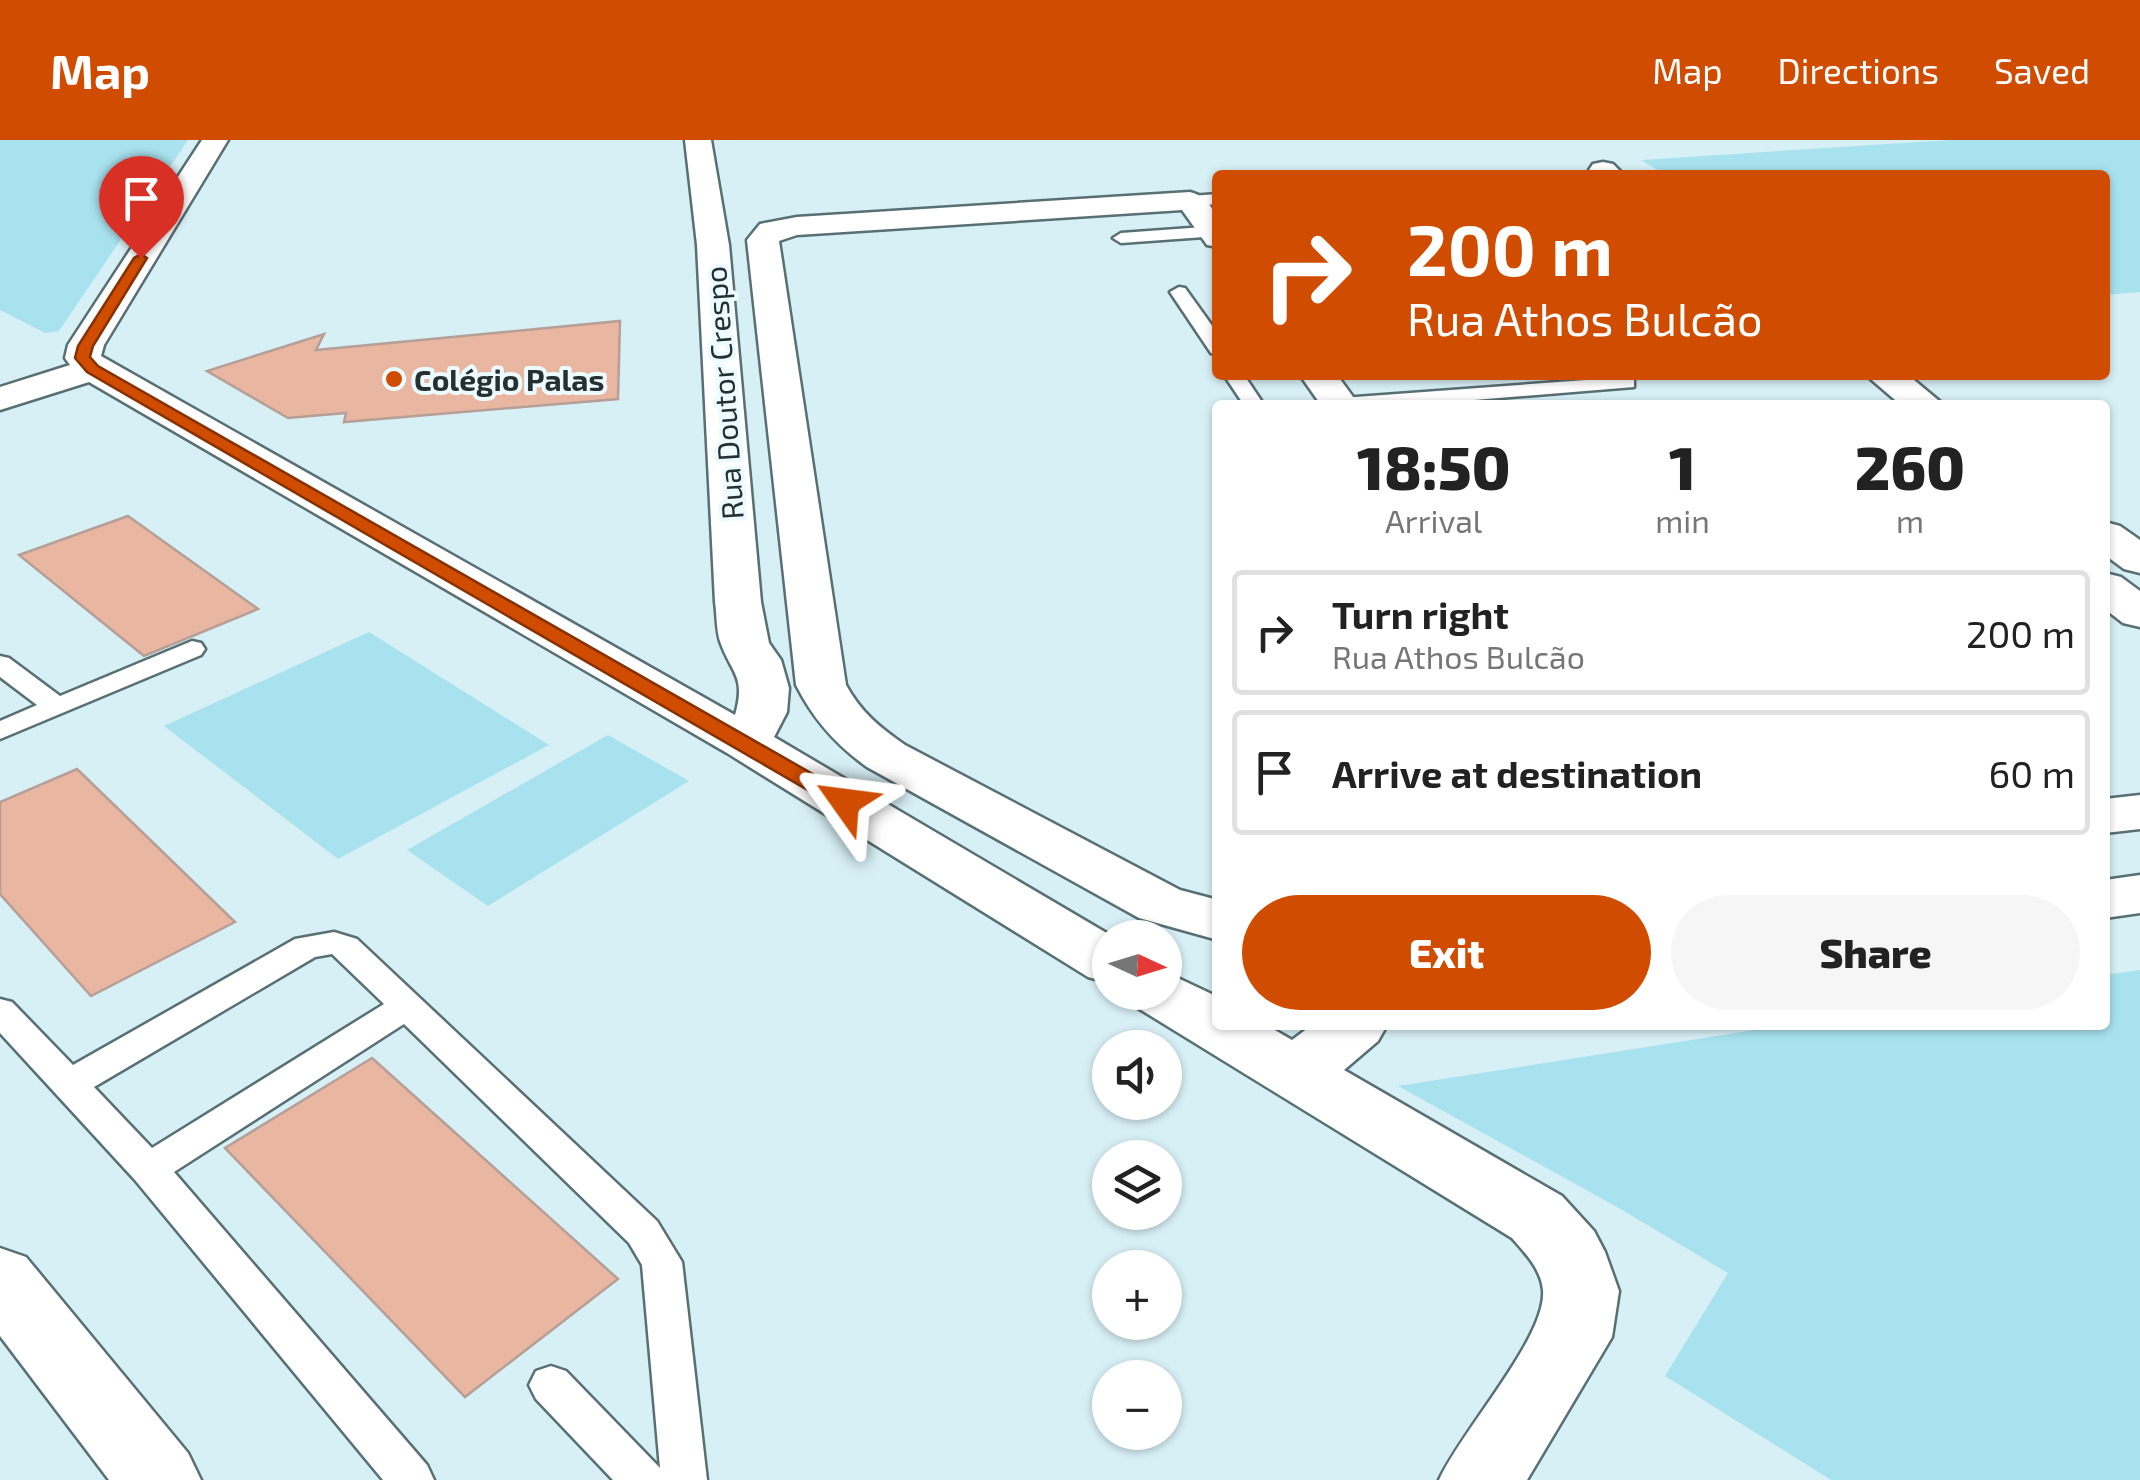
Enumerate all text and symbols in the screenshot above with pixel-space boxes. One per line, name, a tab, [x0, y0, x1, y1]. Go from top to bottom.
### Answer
text: Map	[50, 41, 150, 99]
text: Map	[1652, 49, 1723, 91]
text: Directions	[1778, 49, 1939, 91]
text: Saved	[1994, 49, 2090, 91]
pin	[99, 156, 184, 259]
icon: arrive	[114, 171, 169, 226]
text: 200 m	[1407, 206, 1613, 290]
icon: right	[1242, 210, 1372, 340]
street label: Rua Doutor Crespo	[696, 265, 750, 521]
text: Rua Athos Bulcão	[1407, 291, 1763, 345]
place label: Colégio Palas	[414, 361, 604, 397]
marker: Colégio Palas	[383, 368, 405, 390]
text: 18:50	[1357, 430, 1510, 502]
text: 1	[1669, 430, 1696, 502]
text: 260	[1855, 430, 1965, 502]
text: Arrival	[1385, 501, 1482, 539]
text: min	[1655, 501, 1710, 539]
text: m	[1896, 501, 1924, 539]
text: Turn right	[1332, 591, 1509, 637]
icon: right	[1247, 605, 1302, 660]
text: 200 m	[1966, 610, 2075, 656]
text: Rua Athos Bulcão	[1332, 637, 1585, 675]
icon: arrive	[1247, 745, 1302, 800]
position arrow	[793, 750, 897, 854]
text: Arrive at destination	[1332, 750, 1702, 796]
text: 60 m	[1989, 750, 2075, 796]
button: Exit	[1242, 895, 1651, 1010]
button: Share	[1671, 895, 2080, 1010]
north arrow	[1092, 920, 1182, 1010]
map controls	[1092, 920, 1182, 1450]
button: sound	[1092, 1030, 1182, 1120]
button: layers	[1092, 1140, 1182, 1230]
button: +	[1092, 1250, 1182, 1340]
button: −	[1092, 1360, 1182, 1450]

